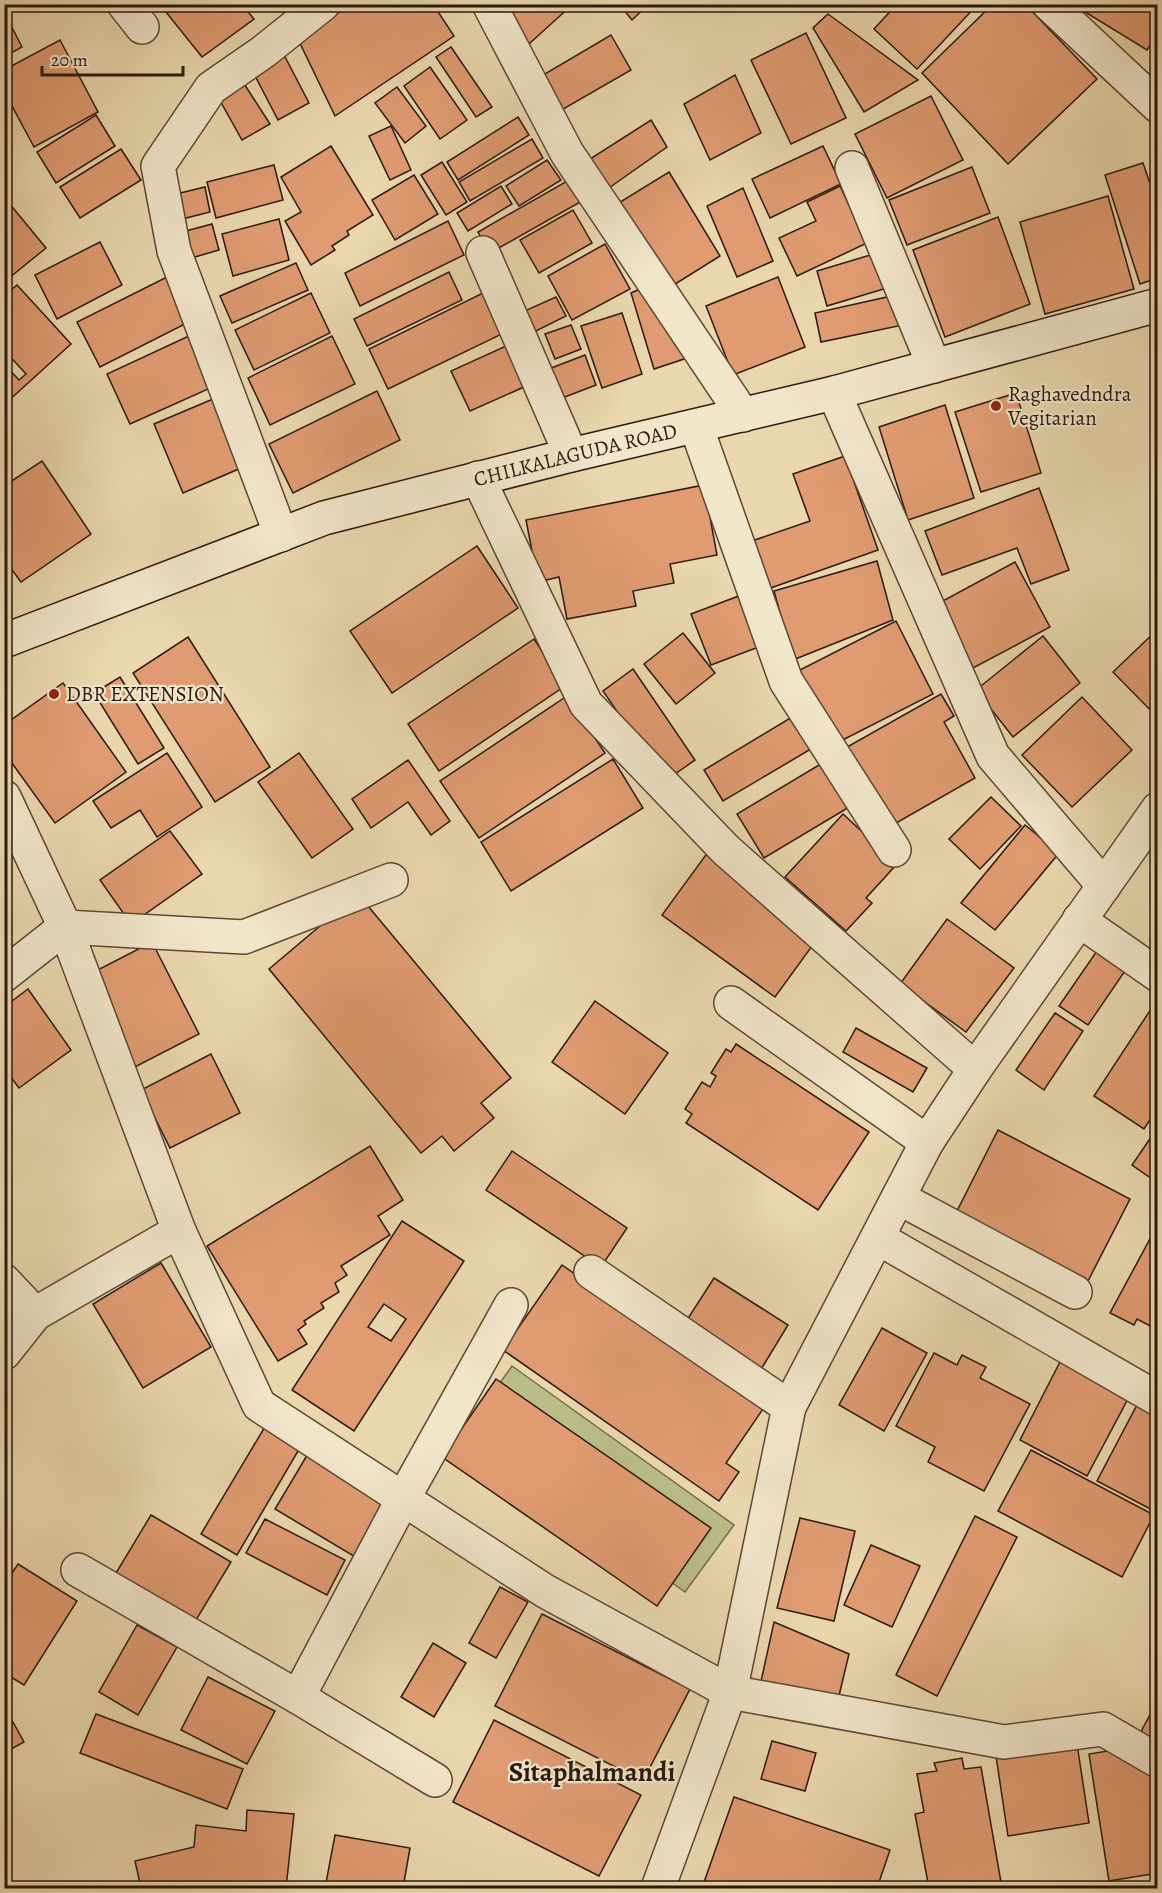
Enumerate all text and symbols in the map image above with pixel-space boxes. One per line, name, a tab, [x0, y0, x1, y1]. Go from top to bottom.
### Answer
scale bar	[42, 39, 183, 77]
text: 20 m	[51, 48, 88, 72]
place label: Raghavedndra Vegitarian	[1007, 380, 1132, 432]
marker: Raghavedndra Vegitarian	[989, 399, 1003, 413]
street label: CHILKALAGUDA ROAD	[471, 416, 680, 493]
place label: DBR EXTENSION	[66, 680, 224, 708]
marker: DBR EXTENSION	[47, 687, 61, 701]
district label: Sitaphalmandi	[509, 1754, 675, 1790]

